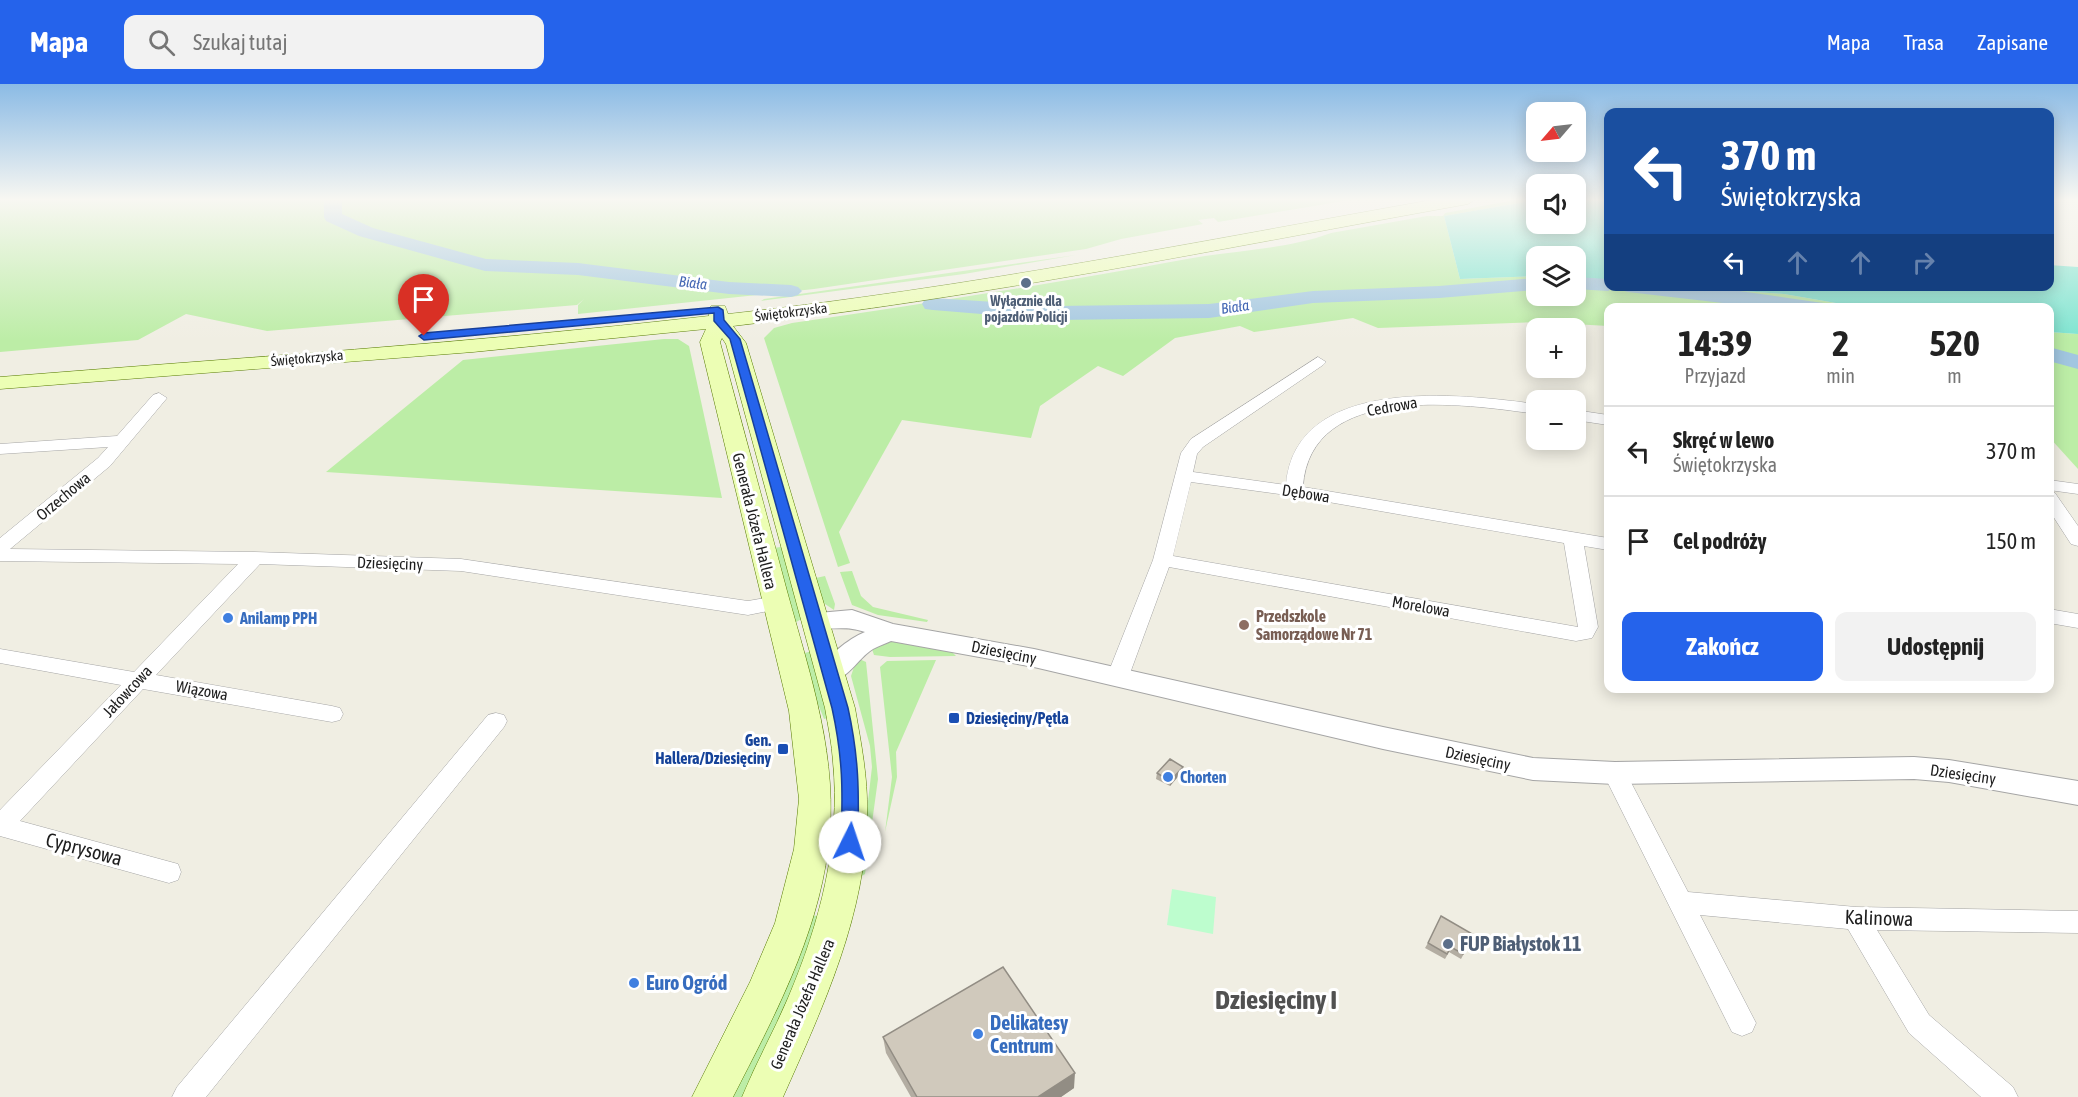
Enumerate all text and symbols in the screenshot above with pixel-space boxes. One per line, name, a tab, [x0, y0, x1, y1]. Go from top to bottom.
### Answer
search box	[124, 15, 544, 69]
text: Mapa	[30, 26, 88, 58]
icon: search	[145, 26, 178, 59]
text: Szukaj tutaj	[193, 29, 287, 55]
text: Mapa	[1827, 30, 1870, 54]
text: Trasa	[1903, 30, 1944, 54]
text: Zapisane	[1977, 30, 2048, 54]
north arrow	[1526, 102, 1586, 162]
map controls	[1526, 102, 1586, 450]
text: 370 m	[1721, 131, 1816, 179]
icon: left	[1622, 132, 1700, 210]
button: sound	[1526, 174, 1586, 234]
text: Świętokrzyska	[1721, 181, 1862, 212]
button: layers	[1526, 246, 1586, 306]
icon: left	[1718, 246, 1751, 279]
icon: ahead	[1781, 246, 1814, 279]
icon: ahead	[1844, 246, 1877, 279]
icon: right	[1907, 246, 1940, 279]
water label: Biała	[678, 272, 708, 293]
pin	[398, 274, 449, 336]
marker: Wyłącznie dla pojazdów Policji	[1019, 276, 1033, 290]
icon: arrive	[407, 283, 440, 316]
place label: Wyłącznie dla pojazdów Policji	[984, 293, 1068, 325]
water label: Biała	[1220, 296, 1250, 317]
street label: Świętokrzyska	[754, 299, 828, 324]
button: +	[1526, 318, 1586, 378]
text: 14:39	[1678, 322, 1752, 364]
text: 2	[1832, 322, 1849, 364]
text: 520	[1929, 322, 1980, 364]
street label: Świętokrzyska	[270, 346, 344, 369]
text: Przyjazd	[1684, 364, 1746, 387]
text: min	[1826, 364, 1855, 387]
text: m	[1947, 364, 1962, 387]
button: −	[1526, 390, 1586, 450]
street label: Cedrowa	[1365, 393, 1419, 419]
text: Skręć w lewo	[1673, 427, 1774, 453]
icon: left	[1622, 435, 1655, 468]
text: 370 m	[1986, 438, 2036, 464]
street label: Generała Józefa Hallera	[729, 451, 781, 591]
text: Świętokrzyska	[1673, 453, 1777, 476]
street label: Orzechowa	[32, 468, 94, 524]
street label: Dębowa	[1281, 480, 1331, 507]
icon: arrive	[1622, 525, 1655, 558]
text: Cel podróży	[1673, 528, 1767, 554]
text: 150 m	[1986, 528, 2036, 554]
street label: Dziesięciny	[357, 553, 424, 574]
street label: Morelowa	[1391, 592, 1451, 620]
place label: Przedszkole Samorządowe Nr 71	[1256, 607, 1373, 643]
place label: Anilamp PPH	[239, 609, 317, 627]
marker: Anilamp PPH	[221, 611, 235, 625]
button: Zakończ	[1622, 612, 1823, 681]
button: Udostępnij	[1835, 612, 2036, 681]
marker: Przedszkole Samorządowe Nr 71	[1237, 618, 1251, 632]
street label: Dziesięciny	[970, 637, 1039, 668]
street label: Jałowcowa	[99, 662, 155, 720]
street label: Wiązowa	[174, 677, 229, 704]
place label: Dziesięciny/Pętla	[966, 709, 1069, 727]
marker: Dziesięciny/Pętla	[947, 711, 961, 725]
place label: Gen. Hallera/Dziesięciny	[655, 731, 771, 767]
marker: Gen. Hallera/Dziesięciny	[776, 742, 790, 756]
street label: Dziesięciny	[1444, 742, 1513, 775]
street label: Dziesięciny	[1929, 760, 1997, 789]
place label: Chorten	[1180, 768, 1227, 786]
marker: Chorten	[1161, 770, 1175, 784]
position arrow	[818, 810, 882, 874]
street label: Cyprysowa	[43, 827, 125, 870]
street label: Kalinowa	[1844, 905, 1914, 930]
place label: FUP Białystok 11	[1460, 932, 1581, 955]
street label: Generała Józefa Hallera	[766, 936, 838, 1072]
marker: FUP Białystok 11	[1441, 937, 1455, 951]
place label: Euro Ogród	[646, 971, 727, 994]
marker: Euro Ogród	[627, 976, 641, 990]
district label: Dziesięciny I	[1215, 984, 1337, 1015]
place label: Delikatesy Centrum	[990, 1011, 1069, 1057]
marker: Delikatesy Centrum	[971, 1027, 985, 1041]

